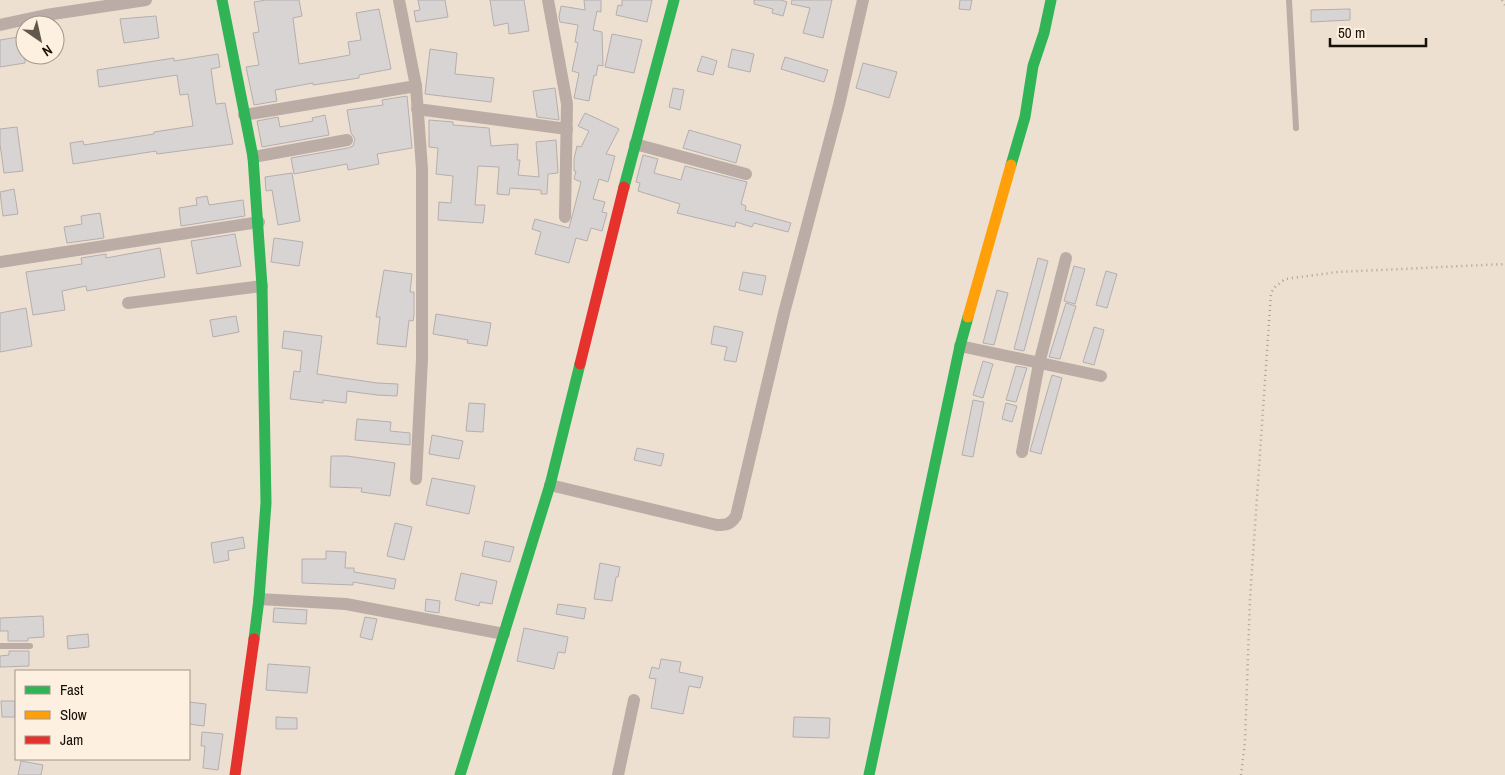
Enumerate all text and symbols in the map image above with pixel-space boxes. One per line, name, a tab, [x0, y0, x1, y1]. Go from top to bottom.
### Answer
north arrow	[15, 15, 65, 65]
scale bar	[1330, 15, 1426, 47]
text: 50 m	[1338, 22, 1365, 43]
text: N	[39, 41, 56, 61]
legend	[15, 670, 190, 760]
text: Fast	[60, 679, 84, 700]
text: Slow	[60, 704, 87, 725]
text: Jam	[60, 729, 83, 750]

